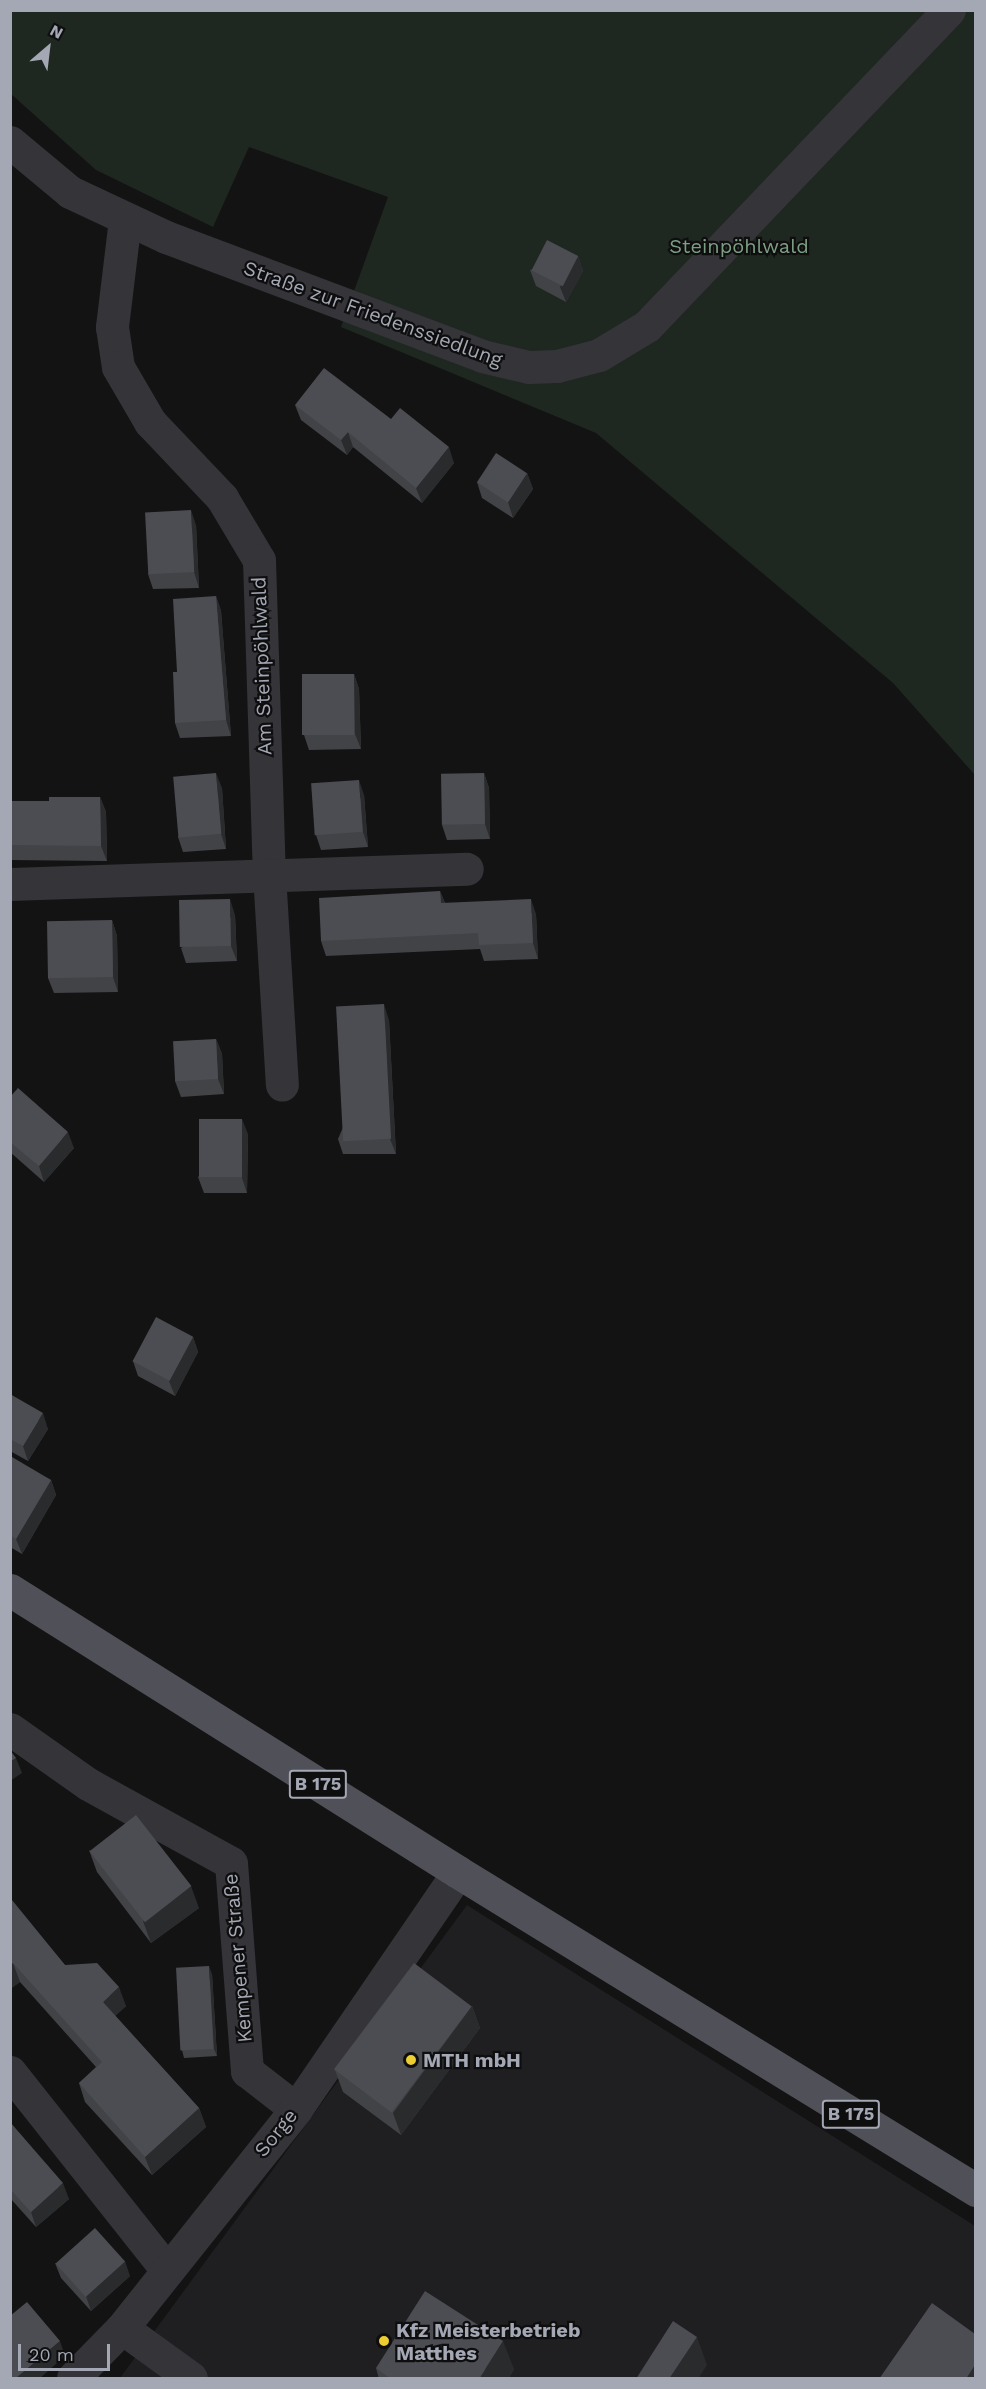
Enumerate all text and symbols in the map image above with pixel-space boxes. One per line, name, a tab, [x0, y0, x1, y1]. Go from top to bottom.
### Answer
north arrow	[18, 18, 78, 78]
text: N	[47, 20, 66, 43]
park label: Steinpöhlwald	[669, 234, 809, 258]
street label: Straße zur Friedenssiedlung	[240, 256, 506, 372]
street label: Am Steinpöhlwald	[247, 576, 277, 756]
road number: B 175	[288, 1769, 348, 1799]
street label: Kempener Straße	[219, 1872, 257, 2044]
place label: MTH mbH	[423, 2048, 521, 2072]
marker: MTH mbH	[404, 2053, 418, 2067]
road number: B 175	[821, 2099, 881, 2129]
street label: Sorge	[249, 2104, 303, 2162]
place label: Kfz Meisterbetrieb Matthes	[396, 2318, 580, 2365]
scale bar	[21, 2332, 112, 2370]
marker: Kfz Meisterbetrieb Matthes	[377, 2334, 391, 2348]
text: 20 m	[29, 2344, 74, 2365]

